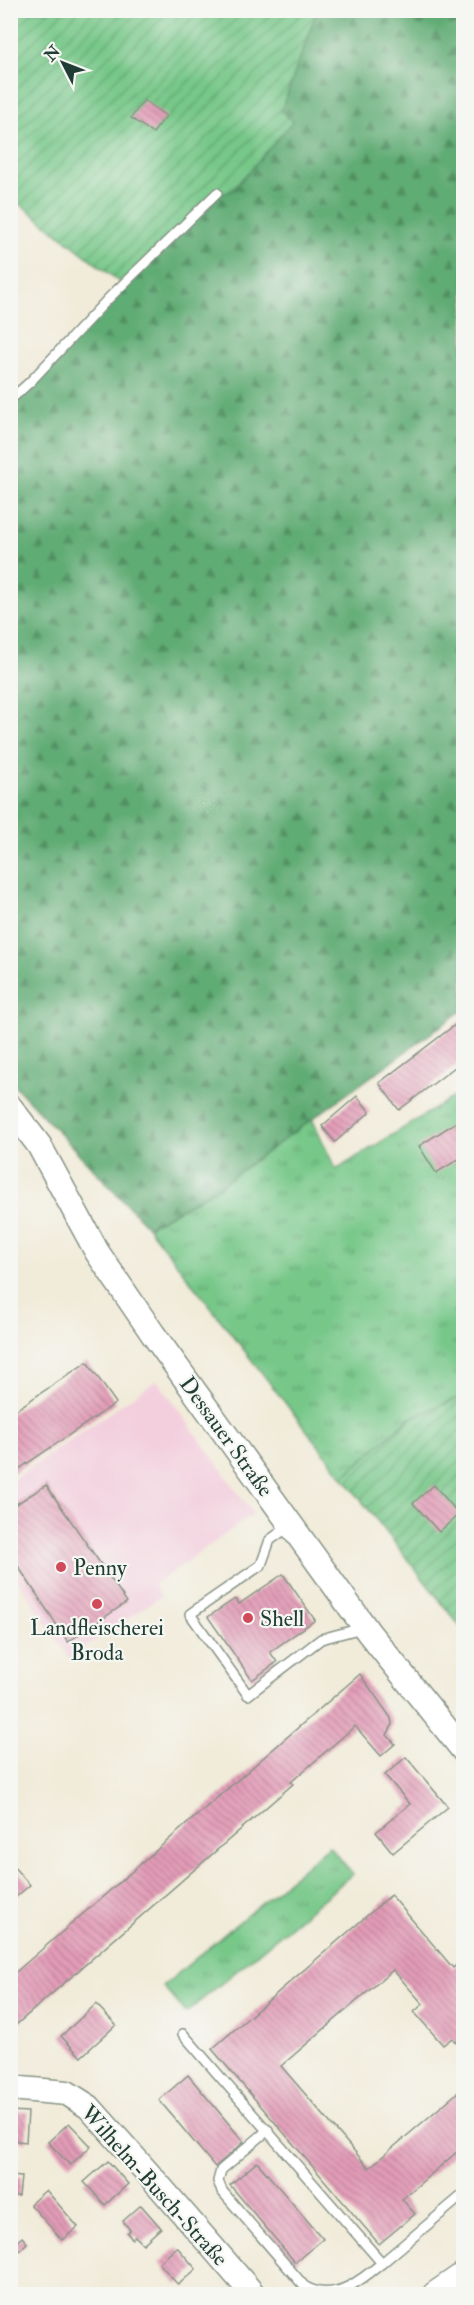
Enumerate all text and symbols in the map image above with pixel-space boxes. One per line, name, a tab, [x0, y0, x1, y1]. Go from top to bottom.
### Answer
north arrow	[33, 33, 93, 93]
text: N	[40, 41, 65, 66]
street label: Dessauer Straße	[173, 1371, 279, 1502]
place label: Penny	[73, 1554, 127, 1582]
marker: Penny	[54, 1560, 68, 1574]
marker: Landfleischerei Broda	[90, 1597, 104, 1611]
place label: Shell	[260, 1605, 305, 1633]
marker: Shell	[241, 1611, 255, 1625]
place label: Landfleischerei Broda	[30, 1614, 164, 1667]
street label: Wilhelm-Busch-Straße	[74, 2099, 234, 2272]

